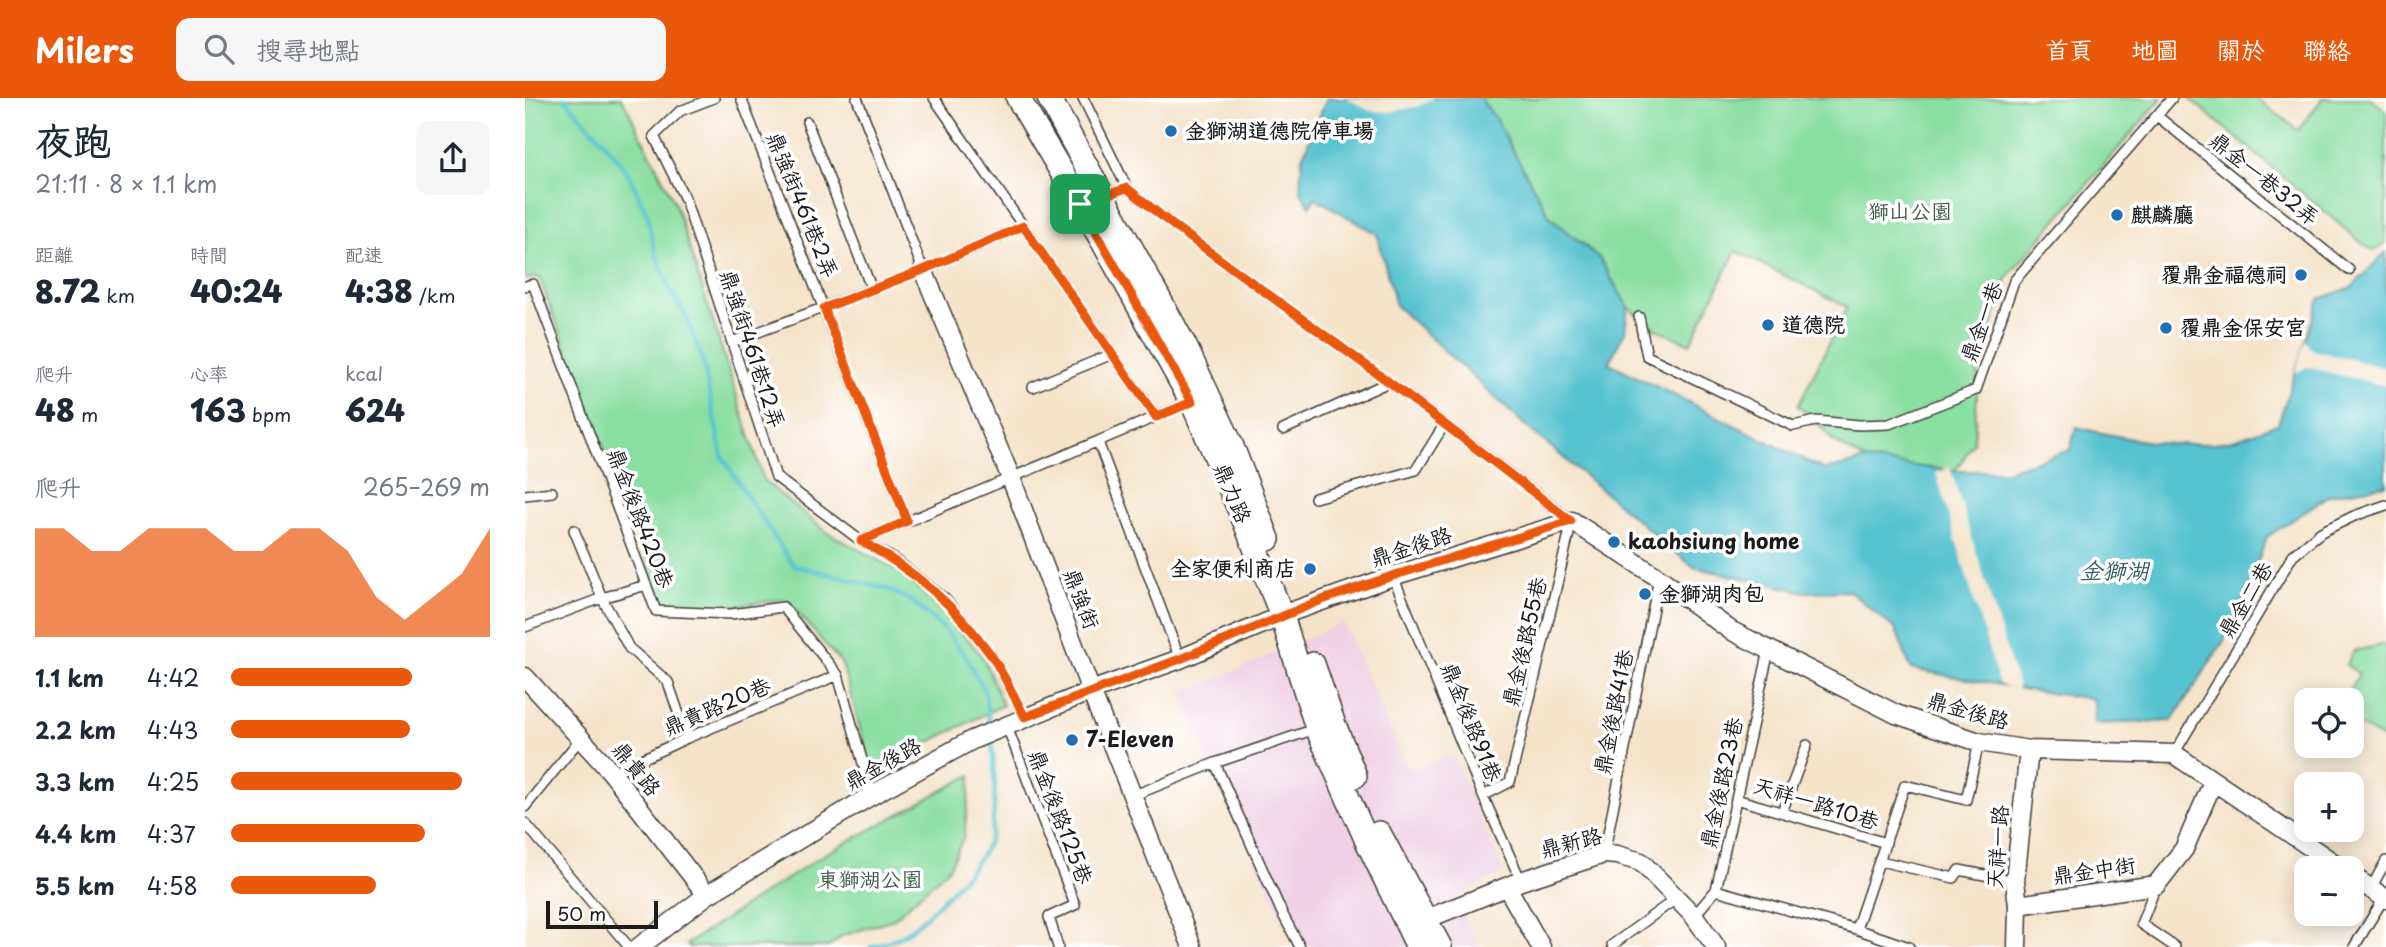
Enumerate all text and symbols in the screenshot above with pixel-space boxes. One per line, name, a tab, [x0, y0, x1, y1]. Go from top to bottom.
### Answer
search box	[176, 18, 666, 81]
text: Milers	[35, 24, 134, 74]
icon: search	[200, 30, 238, 68]
text: 搜尋地點	[256, 30, 360, 69]
text: 首頁	[2045, 31, 2093, 67]
text: 地圖	[2131, 31, 2179, 67]
text: 關於	[2217, 31, 2265, 67]
text: 聯絡	[2303, 31, 2351, 67]
text: 夜跑	[35, 111, 111, 168]
place label: 金獅湖道德院停車場	[1185, 113, 1374, 145]
button: share	[416, 121, 490, 195]
marker: 金獅湖道德院停車場	[1163, 123, 1179, 139]
street label: 鼎金一巷32弄	[2203, 123, 2327, 232]
street label: 鼎強街461巷2弄	[760, 126, 848, 282]
text: 21:11 · 8 × 1.1 km	[35, 166, 218, 201]
pin	[1050, 174, 1110, 234]
icon: arrive	[1061, 185, 1099, 223]
park label: 獅山公園	[1868, 194, 1952, 226]
place label: 麒麟廳	[2131, 197, 2194, 229]
marker: 麒麟廳	[2109, 207, 2125, 223]
text: 距離	[35, 240, 73, 268]
text: 時間	[190, 240, 228, 268]
text: 配速	[345, 240, 383, 268]
place label: 覆鼎金福德祠	[2161, 257, 2287, 289]
street label: 鼎強街461巷12弄	[713, 265, 795, 432]
marker: 覆鼎金福德祠	[2293, 267, 2309, 283]
text: 8.72	[35, 268, 100, 313]
text: 40:24	[190, 268, 282, 313]
text: 4:38	[345, 268, 413, 313]
street label: 鼎金一巷	[1951, 276, 2010, 366]
text: km	[100, 281, 135, 309]
text: /km	[413, 281, 455, 309]
place label: 道德院	[1782, 307, 1845, 339]
place label: 覆鼎金保安宮	[2180, 310, 2306, 342]
marker: 道德院	[1760, 317, 1776, 333]
marker: 覆鼎金保安宮	[2158, 320, 2174, 336]
text: 爬升	[35, 359, 73, 387]
text: 心率	[190, 359, 228, 387]
text: kcal	[345, 359, 383, 387]
text: 48	[35, 387, 75, 432]
text: 163	[190, 387, 246, 432]
text: 624	[345, 387, 405, 432]
text: m	[75, 400, 98, 428]
text: bpm	[246, 400, 291, 428]
street label: 鼎金後路420巷	[600, 442, 683, 592]
street label: 鼎力路	[1207, 457, 1261, 527]
text: 爬升	[35, 469, 81, 504]
text: 265–269 m	[363, 469, 490, 504]
street label: 鼎金後路	[1365, 517, 1455, 573]
place label: kaohsiung home	[1628, 524, 1799, 556]
marker: kaohsiung home	[1606, 534, 1622, 550]
place label: 全家便利商店	[1170, 551, 1296, 583]
water label: 金獅湖	[2080, 552, 2151, 587]
street label: 鼎金二巷	[2209, 555, 2280, 643]
marker: 全家便利商店	[1302, 561, 1318, 577]
street label: 鼎強街	[1057, 563, 1109, 633]
street label: 鼎金後路55巷	[1493, 574, 1553, 709]
place label: 金獅湖肉包	[1659, 576, 1764, 608]
marker: 金獅湖肉包	[1637, 586, 1653, 602]
street label: 鼎金後路41巷	[1584, 646, 1640, 777]
street label: 鼎金後路91巷	[1434, 657, 1511, 786]
text: 1.1 km	[35, 660, 104, 695]
text: 4:42	[147, 660, 199, 695]
street label: 鼎貴路20巷	[657, 668, 775, 742]
street label: 鼎金後路	[1924, 682, 2013, 736]
map controls	[2294, 688, 2364, 926]
button: locate	[2294, 688, 2364, 758]
text: 2.2 km	[35, 712, 116, 747]
text: 4:43	[147, 712, 199, 747]
street label: 鼎金後路23巷	[1691, 714, 1750, 851]
place label: 7-Eleven	[1086, 722, 1174, 754]
street label: 鼎金後路	[838, 728, 927, 797]
marker: 7-Eleven	[1064, 732, 1080, 748]
street label: 鼎貴路	[605, 733, 670, 802]
street label: 鼎金後路125巷	[1021, 744, 1102, 888]
text: 3.3 km	[35, 764, 115, 799]
text: 4:25	[147, 764, 199, 799]
street label: 天祥一路10巷	[1750, 768, 1883, 836]
button: +	[2294, 772, 2364, 842]
street label: 天祥一路	[1977, 804, 2015, 890]
text: 4.4 km	[35, 816, 116, 851]
text: 4:37	[147, 816, 196, 851]
street label: 鼎新路	[1536, 818, 1605, 864]
street label: 鼎金中街	[2050, 847, 2138, 891]
button: −	[2294, 856, 2364, 926]
park label: 東獅湖公園	[818, 862, 923, 894]
text: 5.5 km	[35, 868, 115, 903]
text: 4:58	[147, 868, 198, 903]
scale bar	[546, 898, 658, 930]
text: 50 m	[557, 899, 606, 927]

